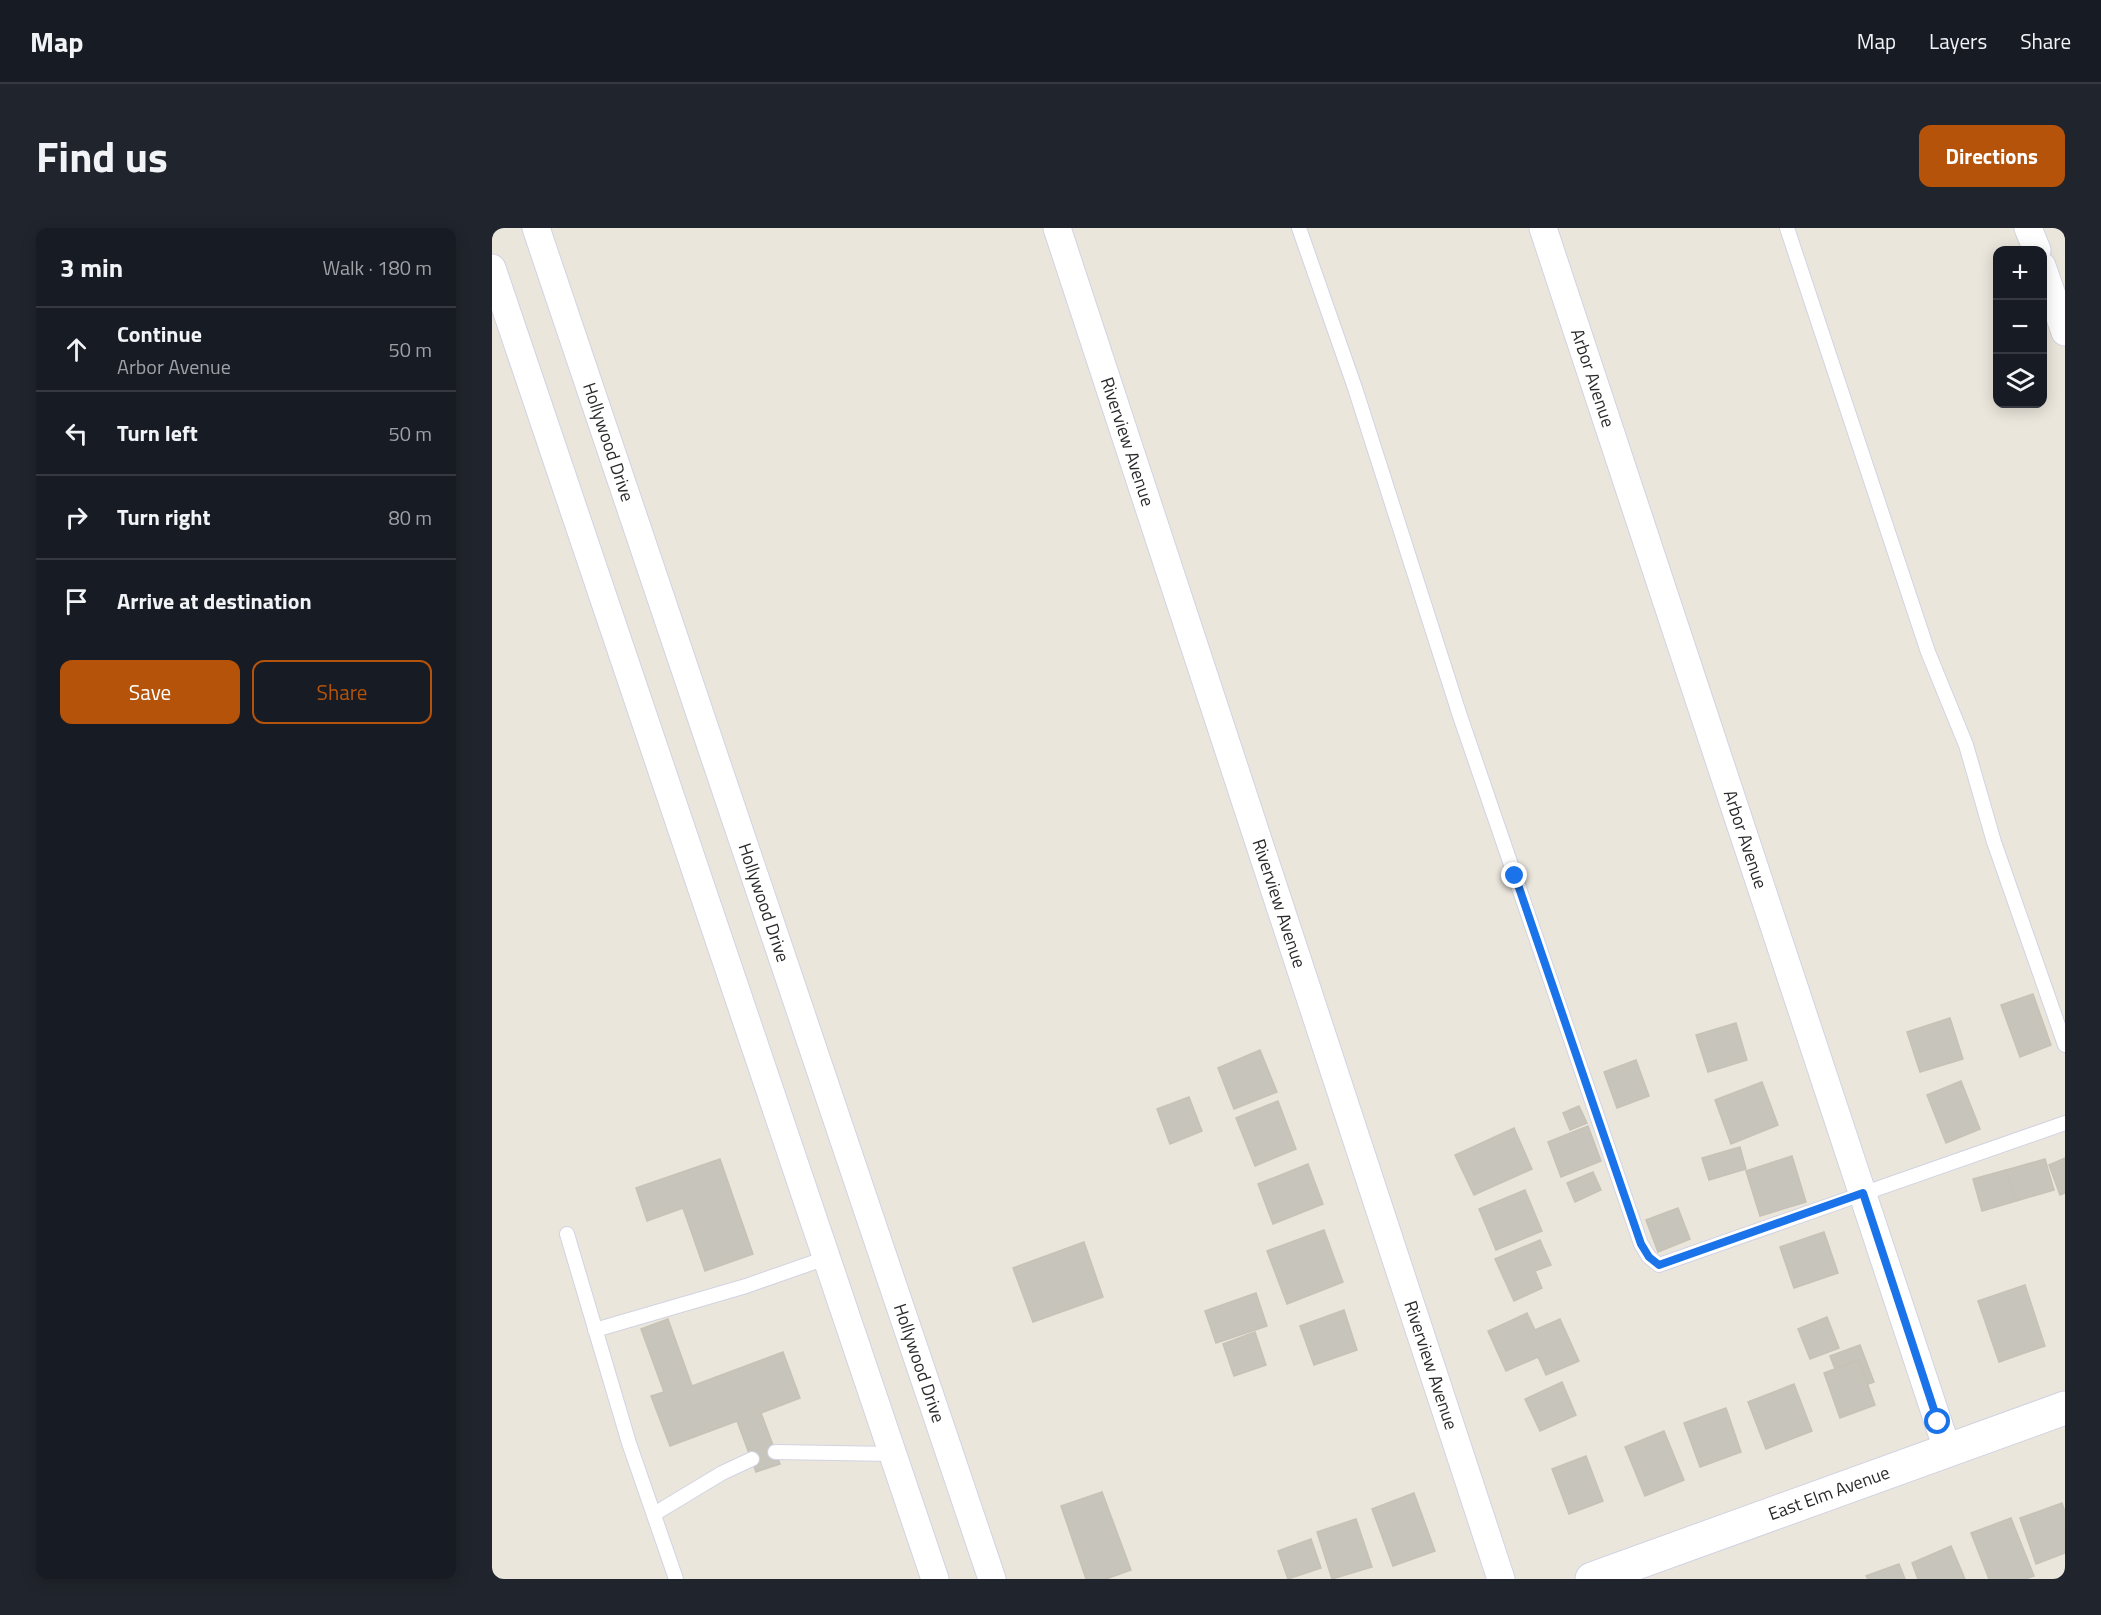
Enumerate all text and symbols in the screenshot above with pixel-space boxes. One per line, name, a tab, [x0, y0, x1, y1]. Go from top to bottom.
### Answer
text: Map	[30, 20, 84, 63]
text: Map	[1857, 25, 1896, 57]
text: Layers	[1929, 25, 1987, 57]
text: Share	[2020, 25, 2071, 57]
text: Find us	[36, 124, 168, 188]
button: Directions	[1919, 125, 2065, 187]
map controls	[1993, 246, 2047, 408]
button: +	[1993, 246, 2047, 300]
text: 3 min	[60, 248, 123, 287]
text: Walk · 180 m	[323, 252, 432, 283]
button: −	[1993, 300, 2047, 354]
text: Continue	[117, 317, 202, 351]
street label: Arbor Avenue	[1564, 325, 1622, 431]
icon: ahead	[60, 333, 93, 366]
text: 50 m	[388, 334, 432, 365]
text: Arbor Avenue	[117, 351, 231, 382]
button: layers	[1993, 354, 2047, 408]
street label: Riverview Avenue	[1094, 373, 1162, 510]
street label: Hollywood Drive	[576, 379, 641, 505]
text: Turn left	[117, 416, 198, 450]
icon: left	[60, 417, 93, 450]
text: 50 m	[388, 418, 432, 449]
text: Turn right	[117, 500, 211, 534]
icon: right	[60, 501, 93, 534]
text: 80 m	[388, 502, 432, 533]
text: Arrive at destination	[117, 584, 312, 618]
icon: arrive	[60, 585, 93, 618]
button: Save	[60, 660, 240, 724]
button: Share	[252, 660, 432, 724]
street label: Arbor Avenue	[1717, 786, 1775, 892]
street label: Riverview Avenue	[1246, 835, 1313, 971]
street label: Hollywood Drive	[732, 839, 797, 966]
route end	[1501, 862, 1527, 888]
street label: Riverview Avenue	[1397, 1297, 1465, 1433]
street label: Hollywood Drive	[887, 1300, 952, 1426]
route start	[1924, 1408, 1950, 1434]
street label: East Elm Avenue	[1764, 1459, 1893, 1527]

